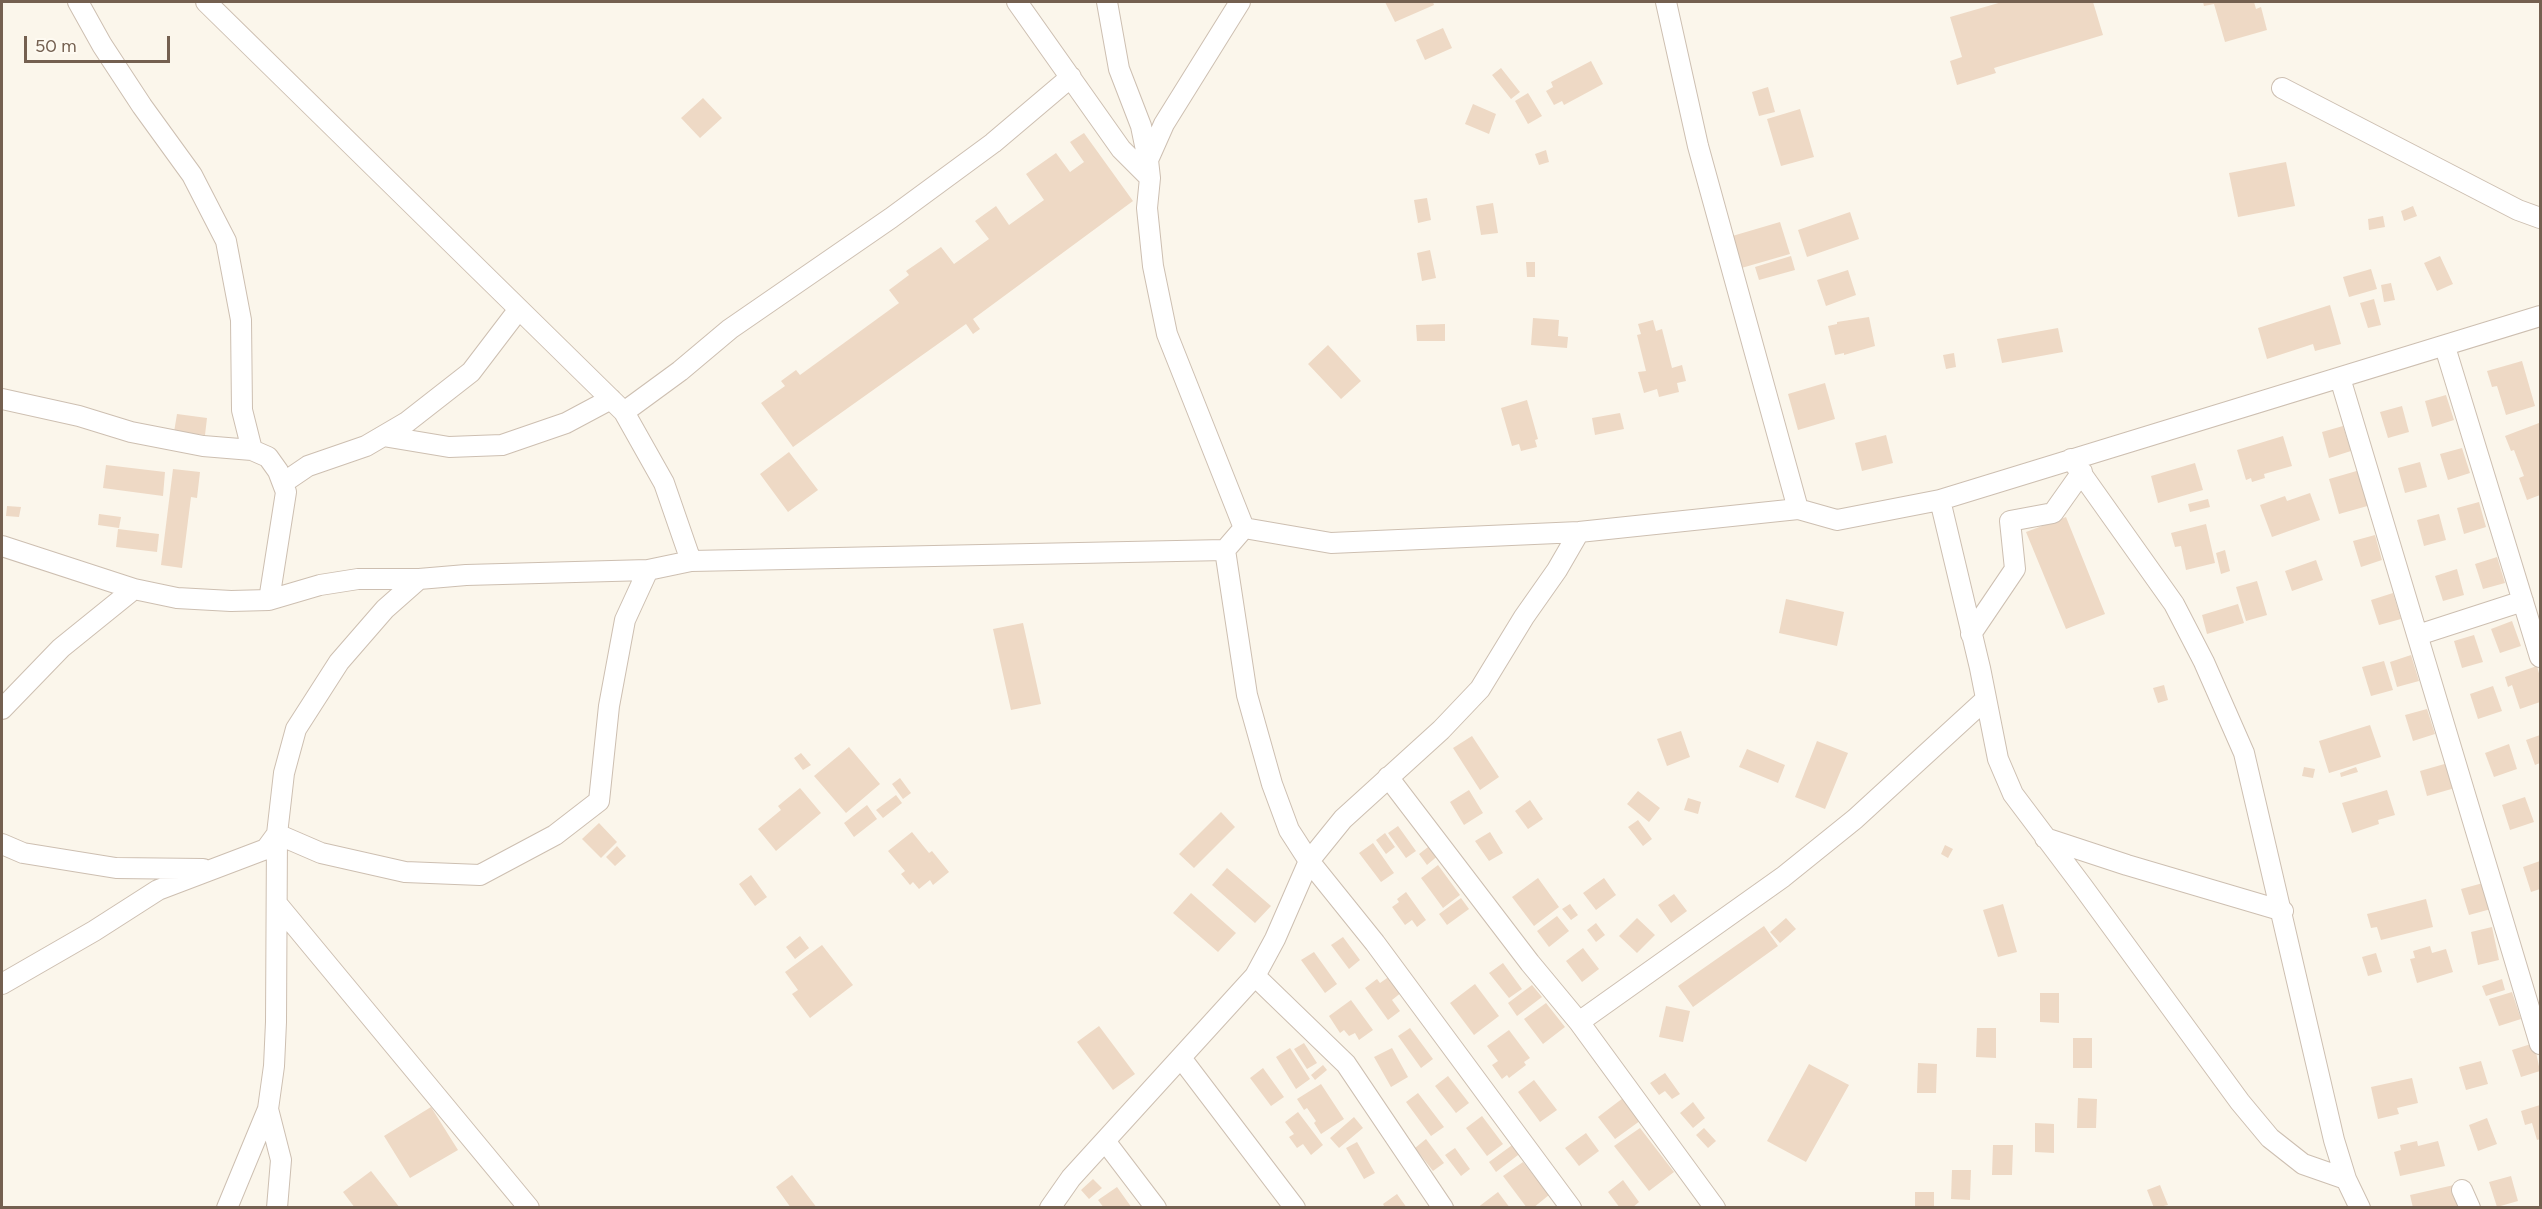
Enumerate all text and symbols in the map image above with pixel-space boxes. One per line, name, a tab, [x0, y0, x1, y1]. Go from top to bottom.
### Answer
scale bar	[27, 24, 172, 62]
text: 50 m	[35, 35, 77, 57]

